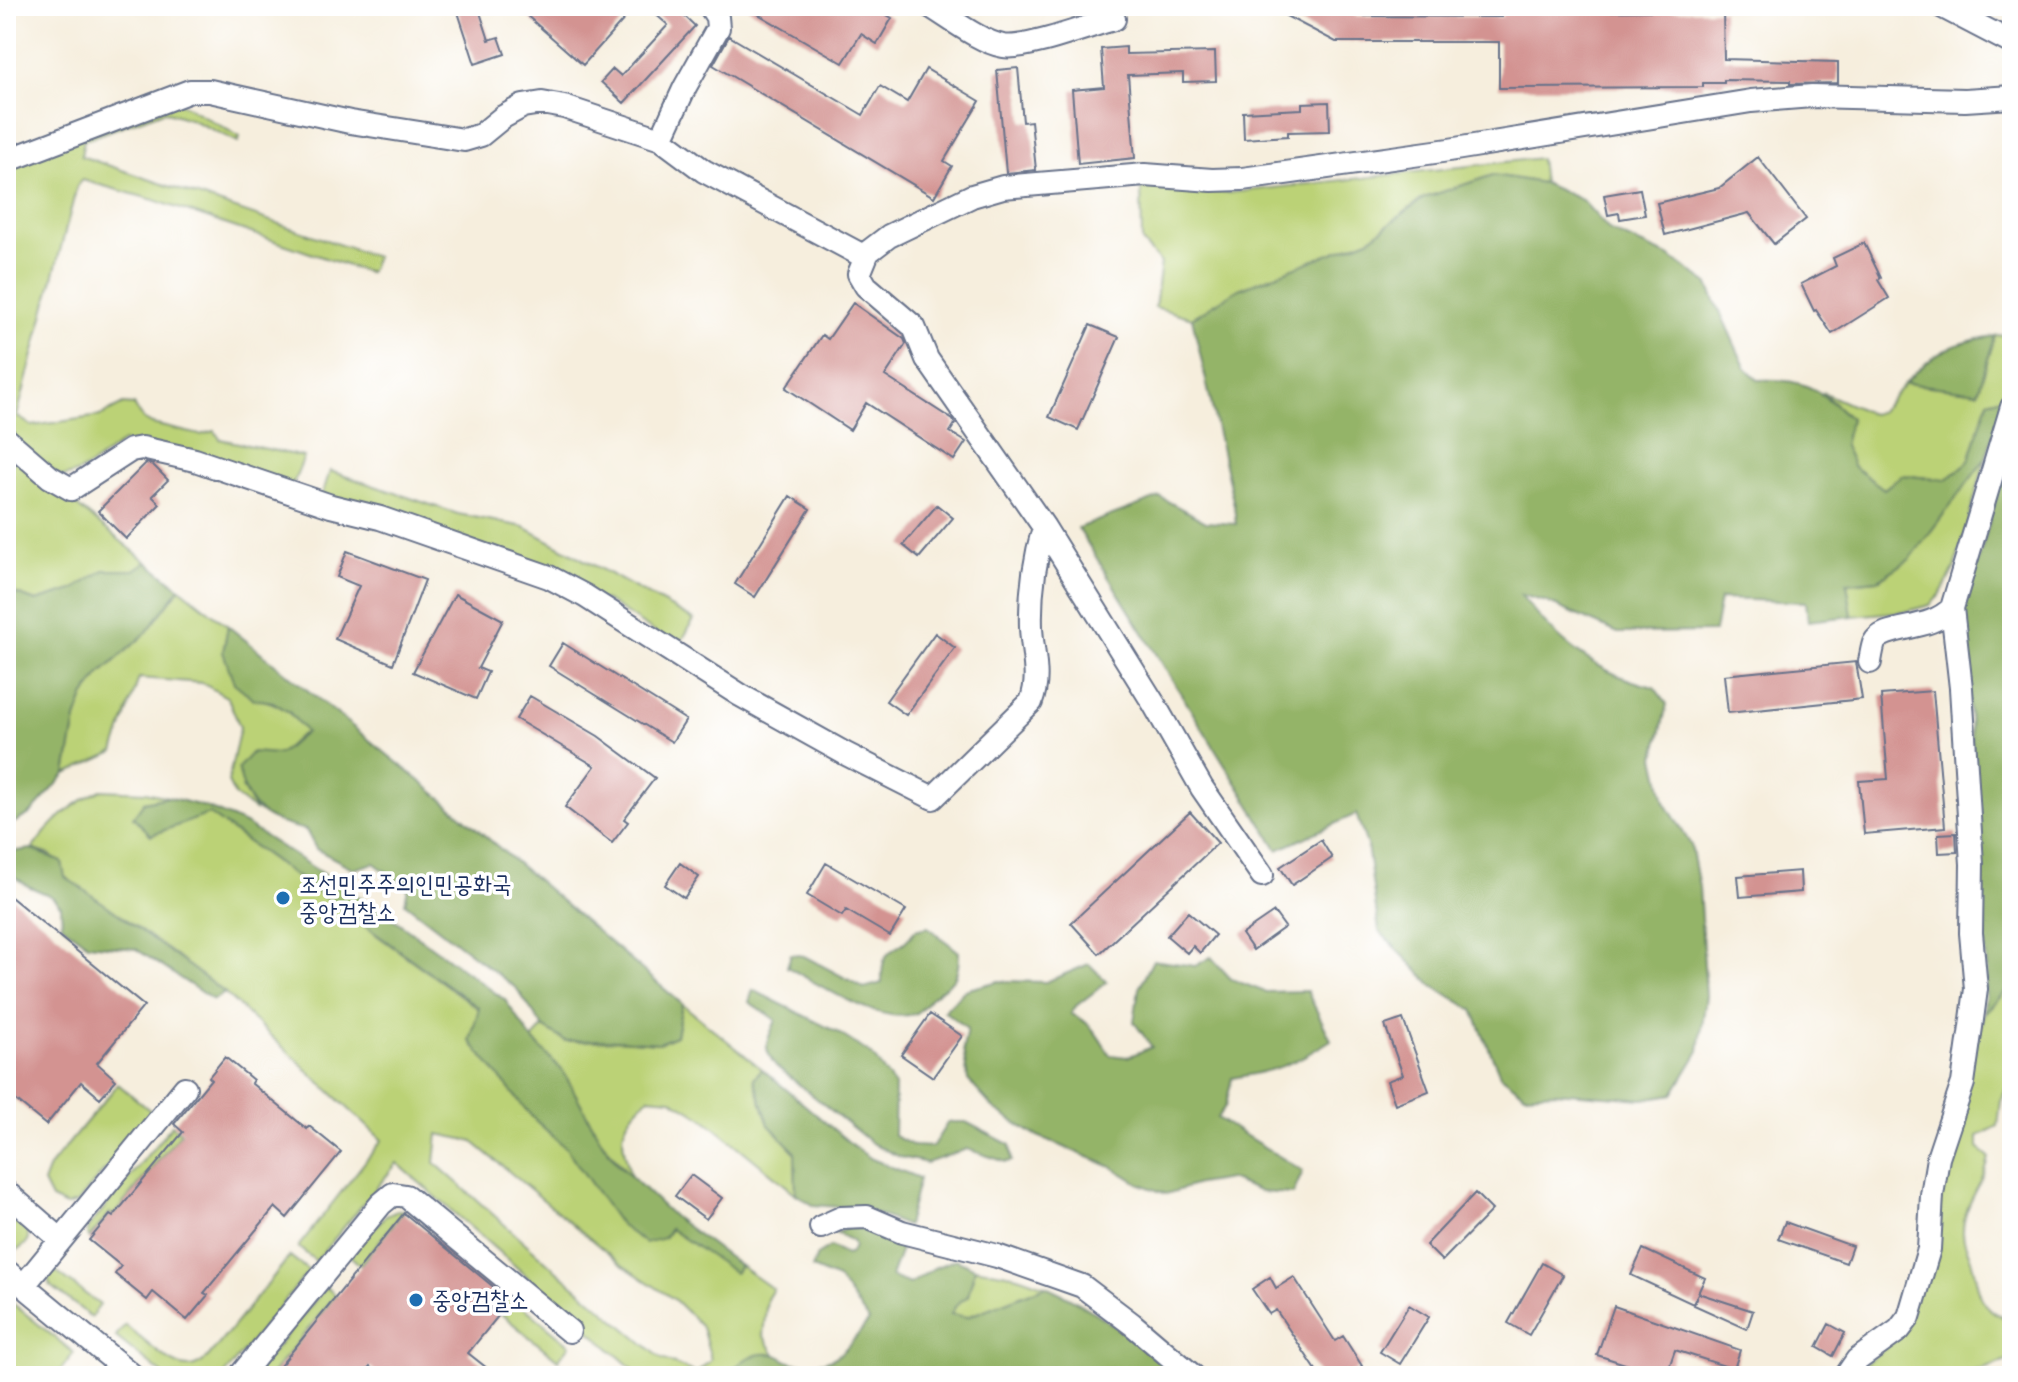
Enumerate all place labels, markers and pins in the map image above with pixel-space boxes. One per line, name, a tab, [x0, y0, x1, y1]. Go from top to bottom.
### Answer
place label: 조선민주주의인민공화국 중앙검찰소	[299, 870, 511, 929]
marker: 조선민주주의인민공화국 중앙검찰소	[274, 889, 292, 907]
place label: 중앙검찰소	[432, 1286, 529, 1317]
marker: 중앙검찰소	[407, 1291, 425, 1309]

